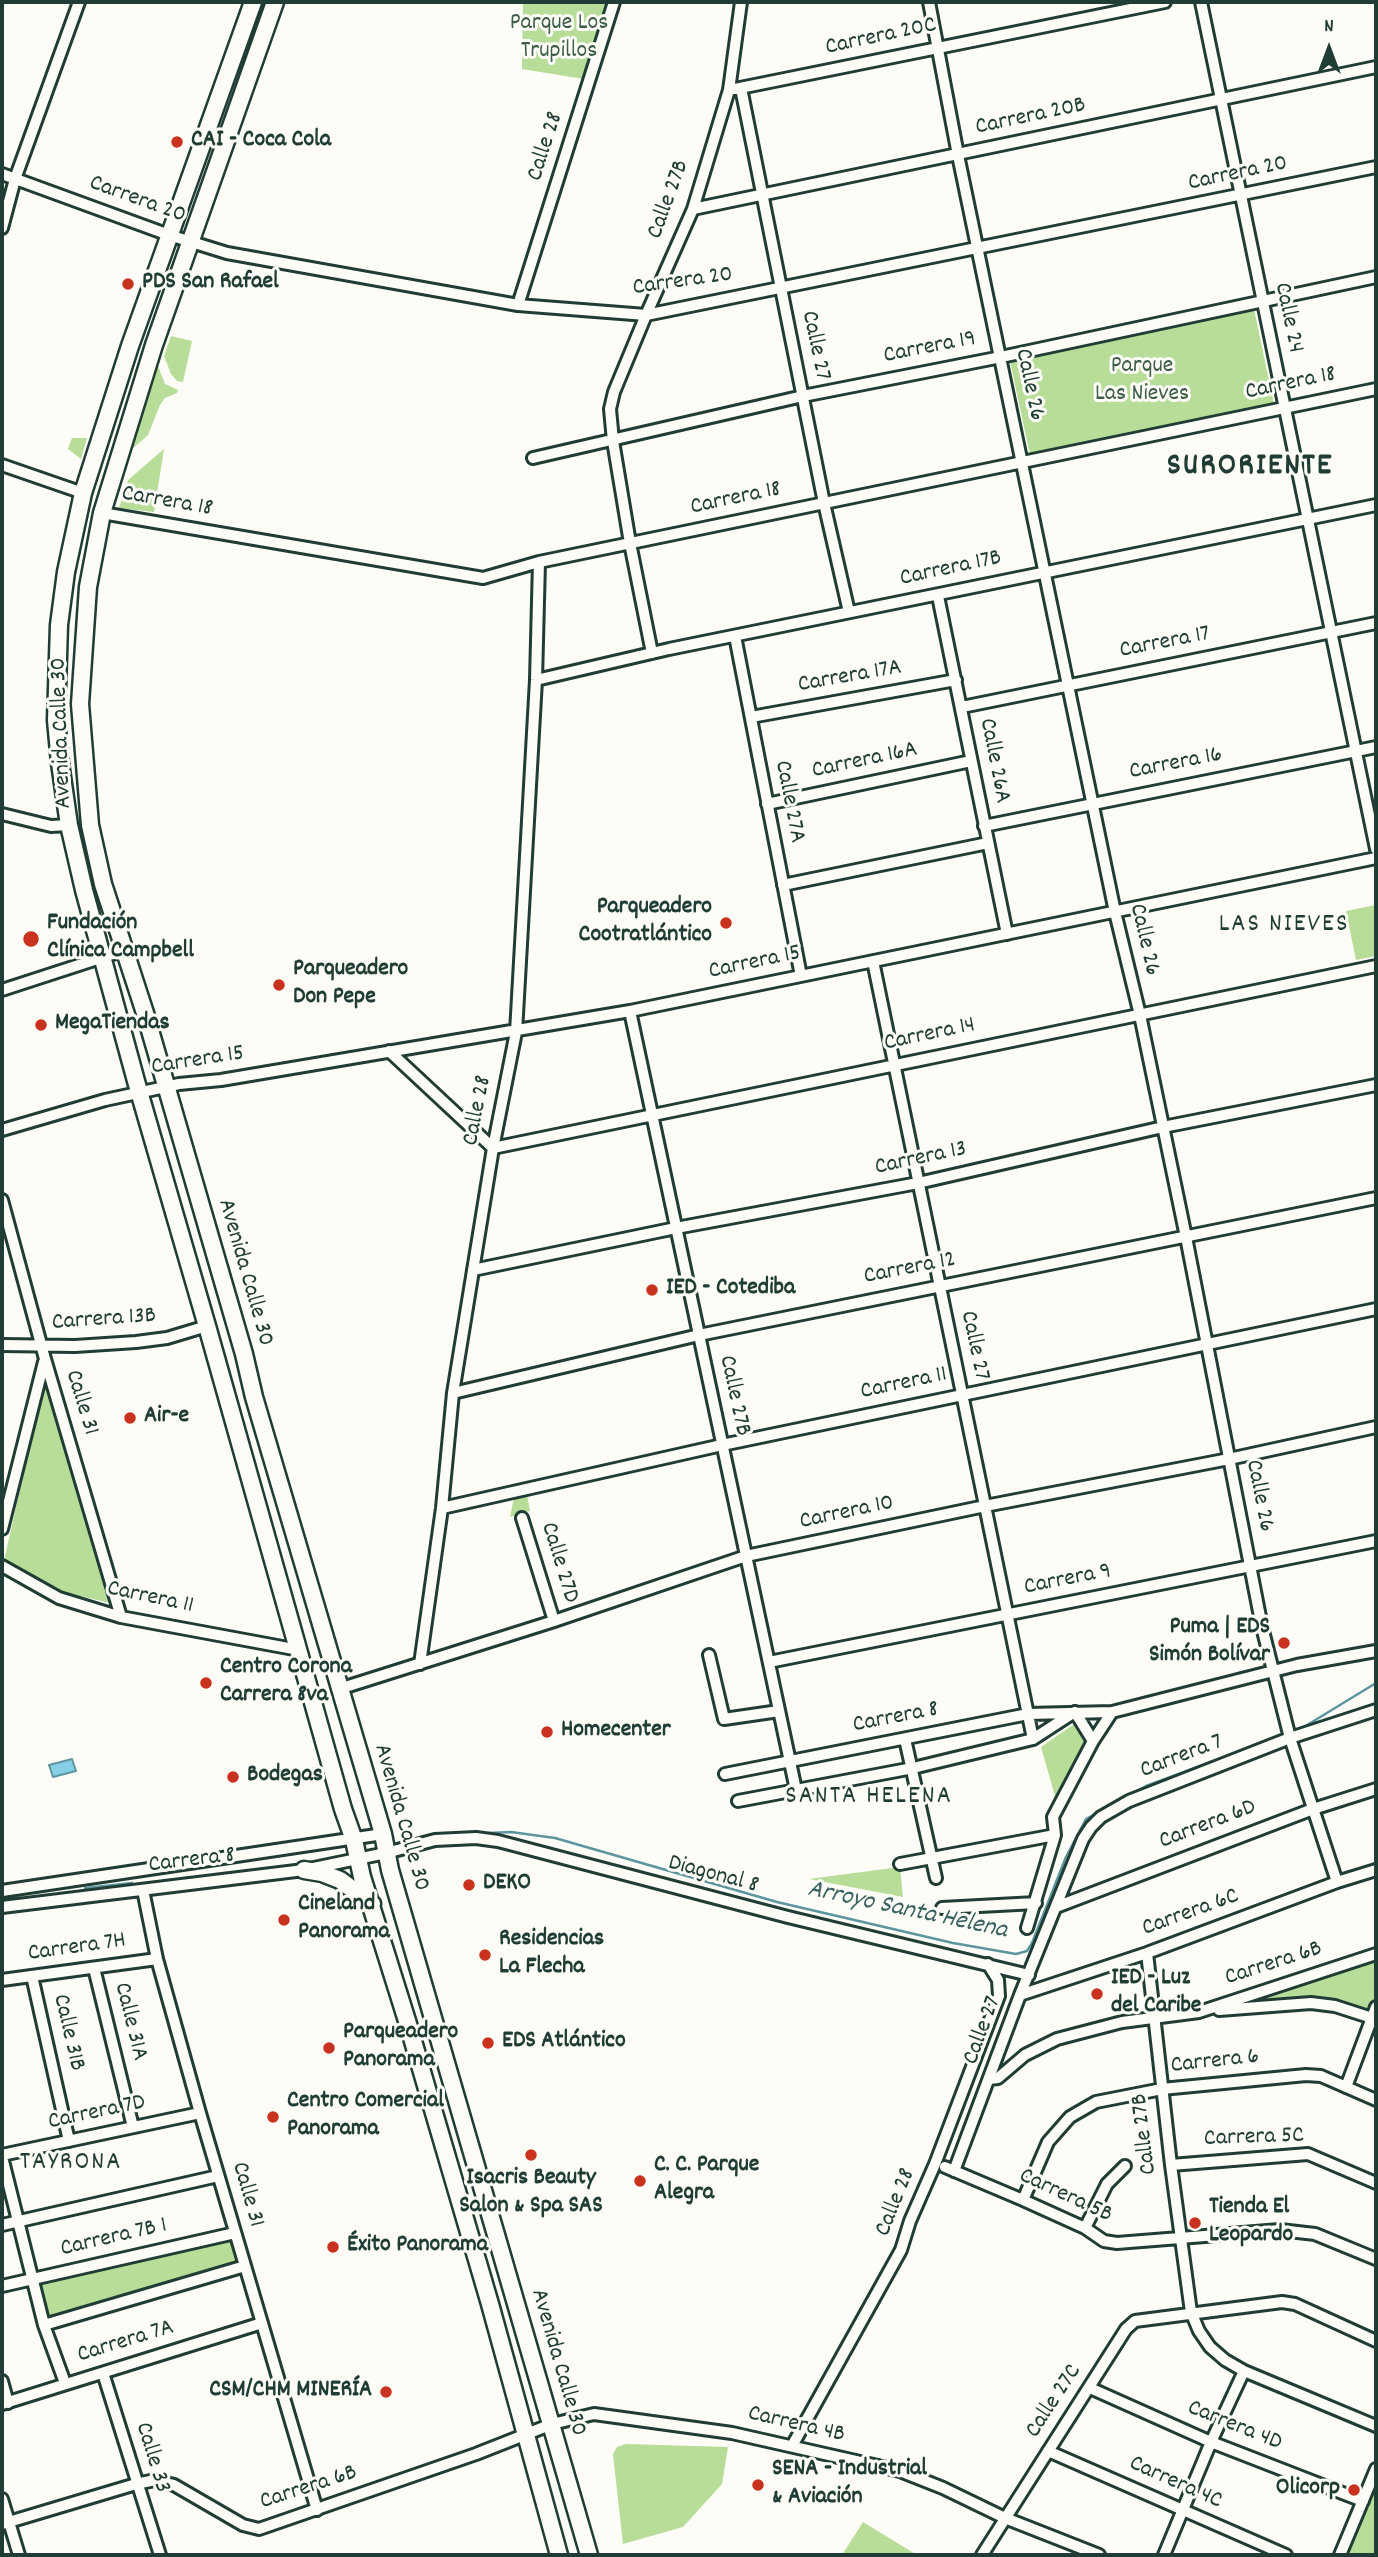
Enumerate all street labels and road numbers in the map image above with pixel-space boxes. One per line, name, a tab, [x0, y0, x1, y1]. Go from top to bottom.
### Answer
street label: Carrera 20C	[823, 12, 939, 64]
street label: Carrera 20B	[973, 92, 1089, 144]
street label: Calle 28	[522, 109, 572, 185]
street label: Carrera 20	[1186, 150, 1290, 200]
street label: Calle 27B	[643, 157, 697, 243]
street label: Carrera 20	[85, 170, 189, 232]
street label: Carrera 20	[631, 262, 735, 304]
street label: Calle 24	[1266, 280, 1308, 356]
street label: Calle 27	[793, 309, 835, 383]
street label: Carrera 19	[881, 326, 979, 372]
street label: Calle 26	[1006, 346, 1050, 424]
street label: Carrera 18	[1243, 361, 1339, 409]
street label: Carrera 18	[688, 476, 784, 524]
street label: Carrera 18	[119, 481, 215, 525]
street label: Carrera 17B	[898, 545, 1004, 595]
street label: Carrera 17	[1117, 621, 1213, 667]
street label: Carrera 17A	[796, 655, 904, 701]
street label: Avenida Calle 30	[46, 657, 80, 809]
street label: Calle 26A	[971, 716, 1015, 806]
street label: Carrera 16A	[810, 737, 920, 787]
street label: Carrera 16	[1127, 742, 1225, 788]
street label: Calle 27A	[766, 758, 810, 846]
street label: Calle 26	[1121, 901, 1165, 979]
street label: Carrera 15	[706, 940, 804, 988]
street label: Carrera 14	[882, 1012, 978, 1060]
street label: Carrera 15	[150, 1040, 246, 1084]
street label: Calle 28	[458, 1074, 500, 1148]
street label: Carrera 13	[872, 1136, 970, 1184]
street label: Avenida Calle 30	[209, 1196, 279, 1350]
street label: Carrera 12	[862, 1247, 958, 1293]
street label: Carrera 13B	[51, 1303, 157, 1339]
street label: Calle 27	[952, 1309, 994, 1383]
street label: Calle 27B	[710, 1353, 756, 1439]
street label: Carrera 11	[858, 1362, 950, 1408]
street label: Calle 31	[57, 1367, 103, 1439]
street label: Calle 26	[1237, 1458, 1279, 1534]
street label: Carrera 10	[797, 1490, 897, 1538]
street label: Calle 27D	[532, 1519, 584, 1607]
street label: Carrera 9	[1022, 1558, 1114, 1604]
street label: Carrera 11	[104, 1576, 196, 1622]
street label: Carrera 8	[851, 1697, 941, 1741]
street label: Carrera 7	[1137, 1729, 1227, 1787]
street label: Avenida Calle 30	[365, 1741, 435, 1895]
street label: Carrera 6D	[1156, 1794, 1260, 1858]
street label: Carrera 8	[147, 1842, 237, 1882]
street label: Diagonal 8	[665, 1850, 761, 1902]
street label: Carrera 6C	[1139, 1883, 1243, 1945]
street label: Carrera 7H	[26, 1928, 128, 1970]
street label: Carrera 6B	[1222, 1936, 1326, 1994]
street label: Calle 31A	[105, 1980, 153, 2064]
street label: Calle 31B	[44, 1992, 90, 2074]
street label: Calle 27	[958, 1993, 1010, 2069]
street label: Carrera 6	[1169, 2044, 1261, 2082]
street label: Carrera 7D	[46, 2090, 148, 2138]
street label: Calle 27B	[1127, 2092, 1165, 2176]
street label: Carrera 5C	[1203, 2123, 1305, 2155]
street label: Calle 31	[223, 2159, 269, 2231]
street label: Carrera 5B	[1014, 2163, 1116, 2231]
street label: Calle 28	[870, 2165, 924, 2241]
street label: Carrera 7B 1	[58, 2213, 170, 2265]
street label: Avenida Calle 30	[522, 2286, 592, 2440]
street label: Carrera 7A	[74, 2315, 178, 2371]
street label: Calle 27C	[1021, 2360, 1089, 2444]
street label: Carrera 4D	[1182, 2395, 1286, 2459]
street label: Carrera 4B	[745, 2401, 847, 2451]
street label: Calle 33	[127, 2419, 175, 2497]
street label: Carrera 4C	[1124, 2451, 1226, 2517]
street label: Carrera 6B	[257, 2460, 361, 2518]

